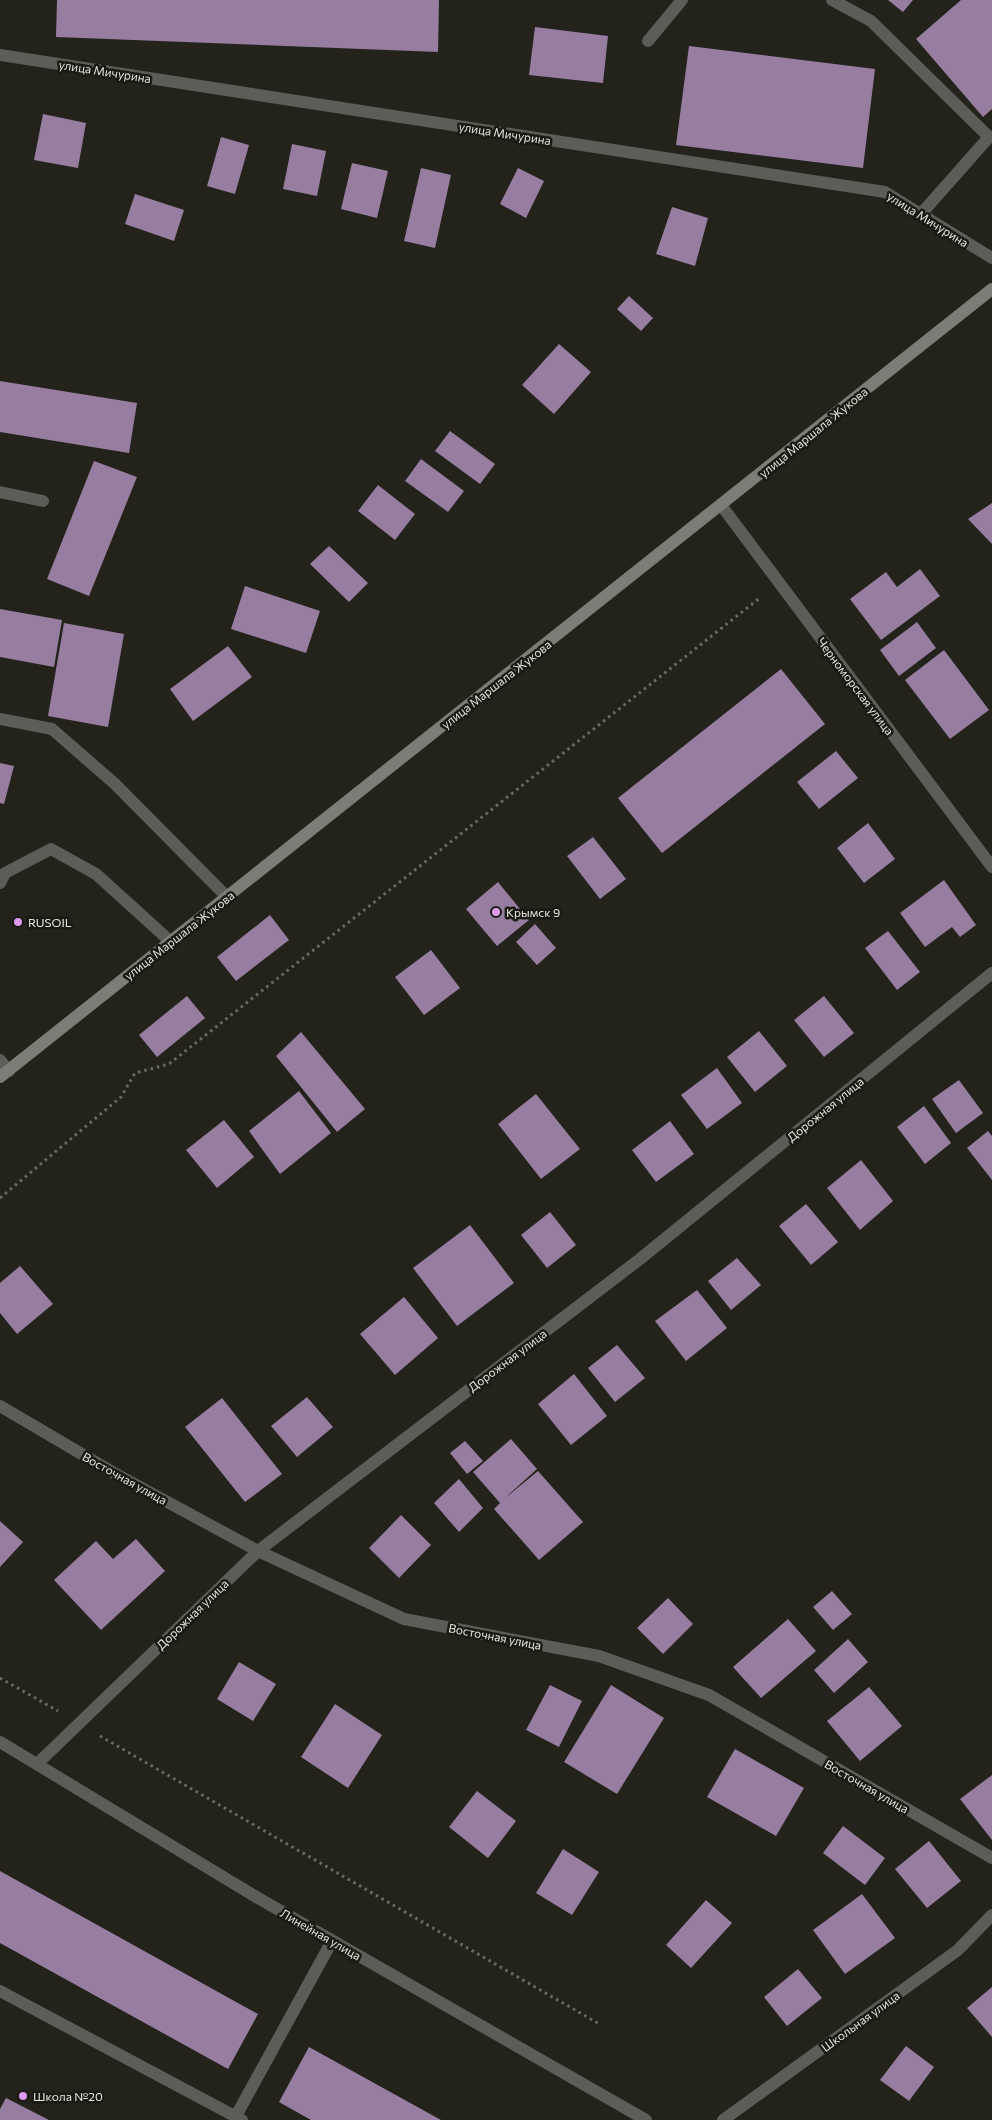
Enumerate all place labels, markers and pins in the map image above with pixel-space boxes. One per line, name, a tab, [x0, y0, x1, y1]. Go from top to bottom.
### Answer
place label: Крымск 9	[506, 905, 560, 919]
marker: Крымск 9	[490, 906, 502, 918]
place label: RUSOIL	[28, 915, 72, 929]
marker: RUSOIL	[12, 916, 24, 928]
place label: Школа №20	[33, 2089, 103, 2103]
marker: Школа №20	[17, 2090, 29, 2102]

